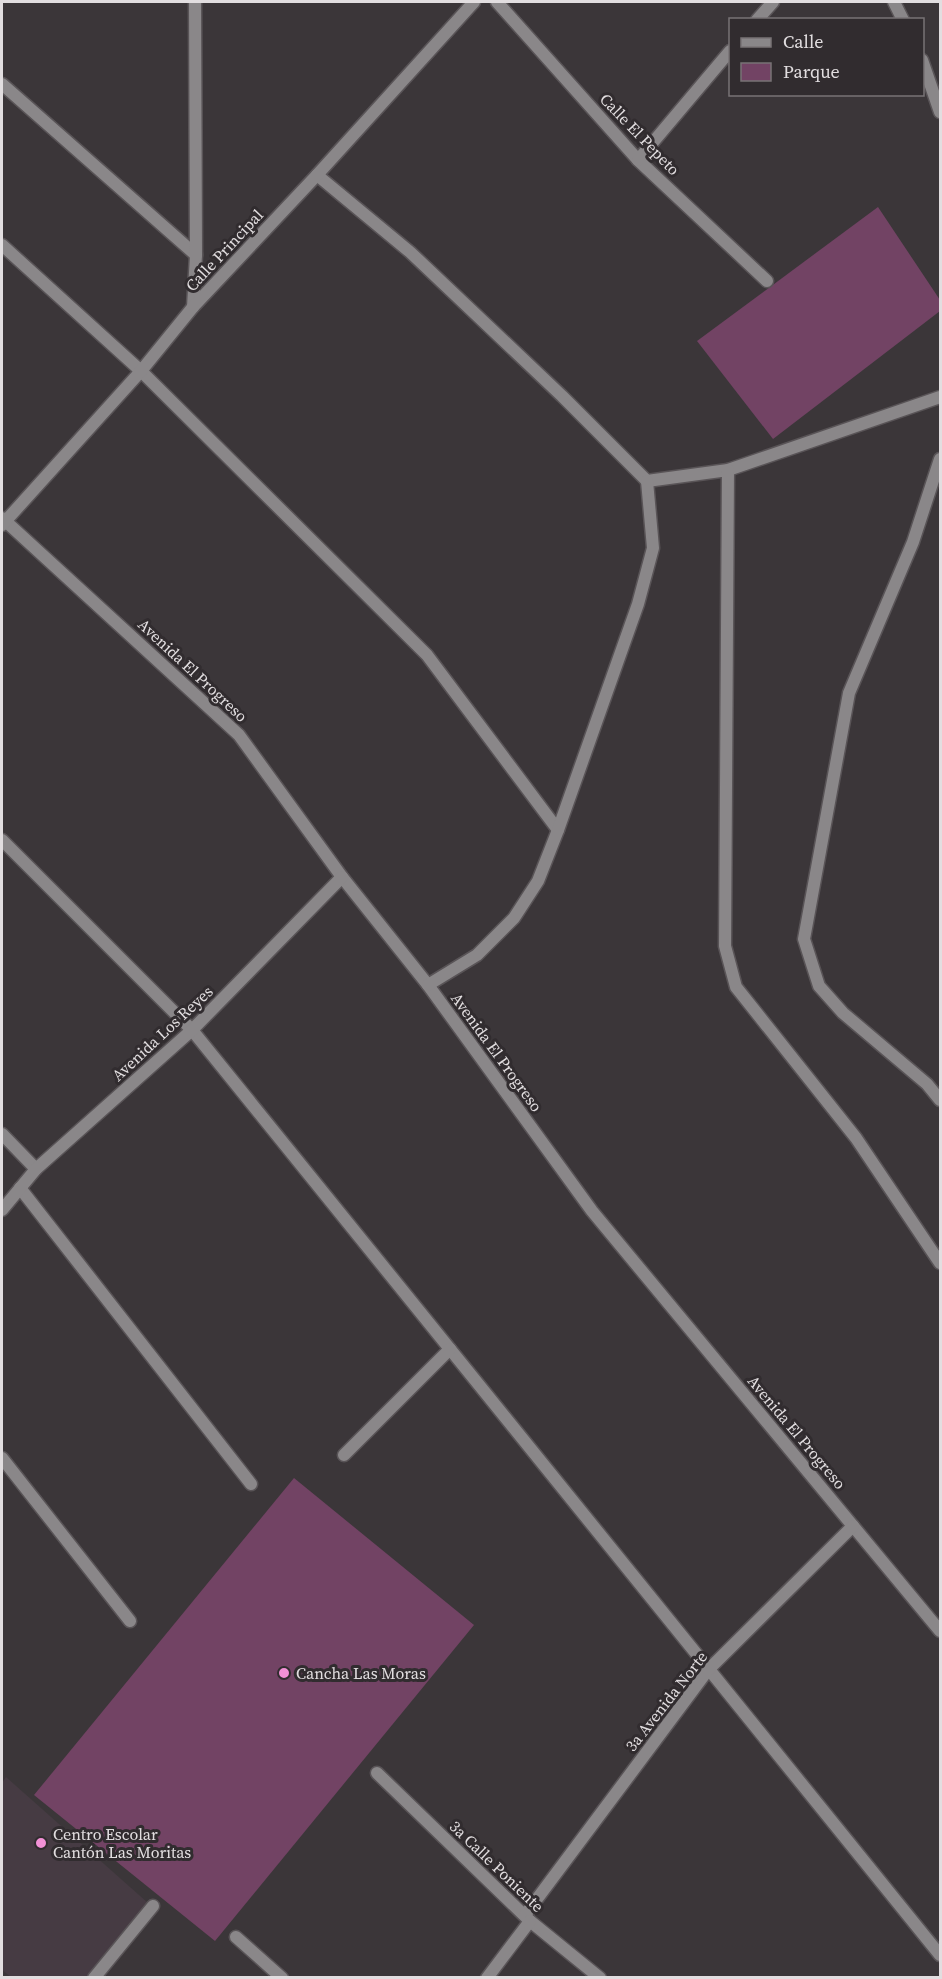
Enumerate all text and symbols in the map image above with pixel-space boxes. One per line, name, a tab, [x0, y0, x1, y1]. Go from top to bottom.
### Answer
legend	[729, 18, 924, 96]
text: Calle	[783, 29, 823, 54]
text: Parque	[783, 59, 840, 84]
street label: Calle El Pepeto	[595, 88, 685, 180]
street label: Calle Principal	[180, 204, 268, 296]
street label: Avenida El Progreso	[133, 613, 253, 727]
street label: Avenida Los Reyes	[107, 980, 217, 1086]
street label: Avenida El Progreso	[446, 988, 548, 1116]
street label: Avenida El Progreso	[743, 1370, 851, 1494]
street label: 3a Avenida Norte	[620, 1646, 712, 1756]
place label: Cancha Las Moras	[296, 1662, 426, 1684]
marker: Cancha Las Moras	[277, 1666, 291, 1680]
street label: 3a Calle Poniente	[445, 1815, 549, 1917]
place label: Centro Escolar Cantón Las Moritas	[53, 1823, 191, 1863]
marker: Centro Escolar Cantón Las Moritas	[34, 1836, 48, 1850]

